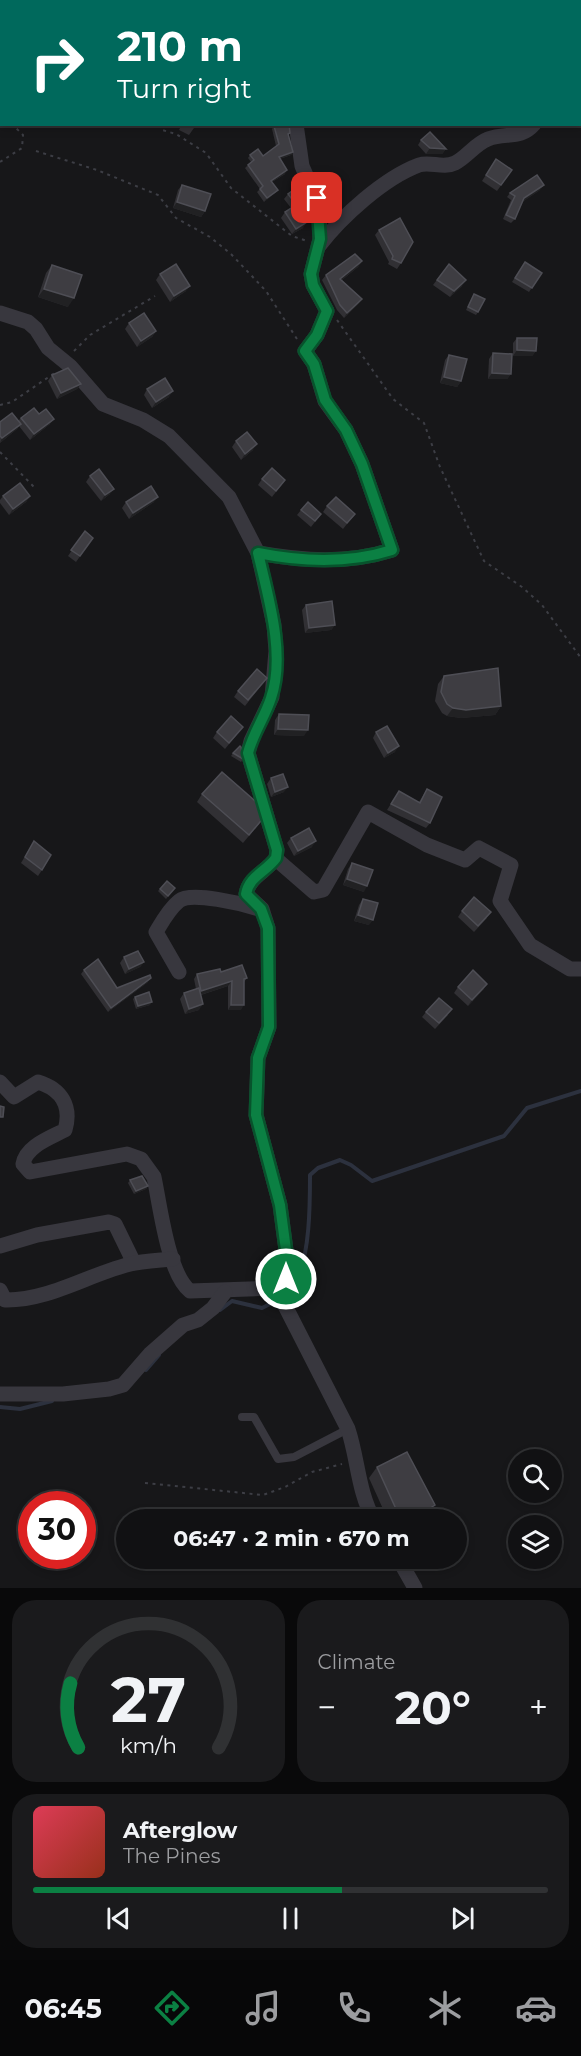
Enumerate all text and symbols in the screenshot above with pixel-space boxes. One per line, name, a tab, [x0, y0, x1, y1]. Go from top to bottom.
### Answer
text: 210 m	[117, 20, 243, 72]
icon: right	[18, 24, 96, 102]
text: Turn right	[117, 72, 252, 105]
pin	[291, 172, 342, 223]
icon: arrive	[300, 181, 333, 214]
position arrow	[254, 1247, 318, 1311]
map controls	[508, 1449, 562, 1569]
button: search	[508, 1449, 562, 1503]
speed limit sign: 30	[18, 1491, 96, 1569]
button: layers	[508, 1515, 562, 1569]
text: 06:47 · 2 min · 670 m	[173, 1525, 410, 1552]
text: Climate	[318, 1650, 395, 1674]
text: 27	[110, 1662, 186, 1738]
text: 20°	[395, 1680, 471, 1735]
text: −	[318, 1687, 336, 1727]
text: +	[529, 1687, 548, 1727]
text: km/h	[120, 1732, 177, 1758]
text: Afterglow	[123, 1817, 237, 1844]
text: The Pines	[123, 1844, 220, 1868]
icon: previous	[102, 1902, 135, 1935]
icon: pause	[274, 1902, 307, 1935]
icon: next	[446, 1902, 479, 1935]
icon: directions	[151, 1987, 193, 2029]
icon: music	[242, 1987, 284, 2029]
icon: phone	[333, 1987, 375, 2029]
icon: climate	[424, 1987, 466, 2029]
icon: car	[515, 1987, 557, 2029]
text: 06:45	[24, 1992, 102, 2025]

